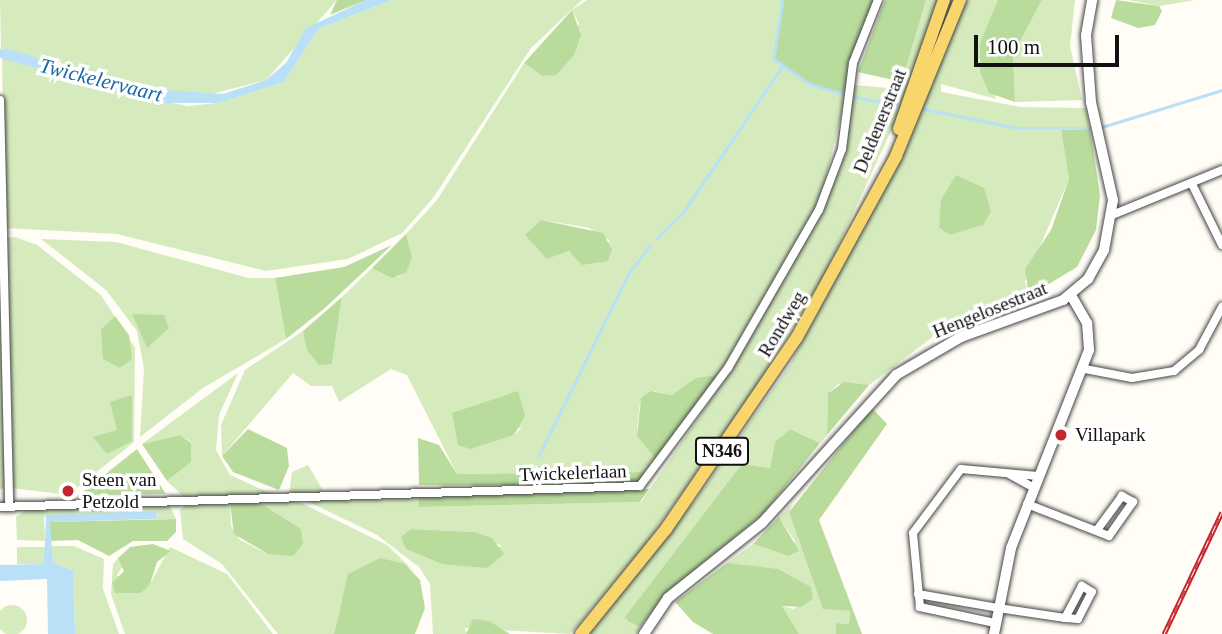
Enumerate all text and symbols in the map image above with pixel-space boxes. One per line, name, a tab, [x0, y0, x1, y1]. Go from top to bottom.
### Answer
scale bar	[977, 21, 1122, 65]
text: 100 m	[987, 35, 1040, 59]
water label: Twickelervaart	[37, 53, 165, 107]
street label: Deldenerstraat	[849, 65, 911, 177]
street label: Hengelosestraat	[929, 277, 1051, 343]
street label: Rondweg	[753, 287, 811, 361]
place label: Villapark	[1075, 424, 1146, 446]
marker: Villapark	[1053, 427, 1069, 443]
road number: N346	[694, 436, 750, 466]
street label: Twickelerlaan	[519, 460, 627, 486]
place label: Steen van Petzold	[82, 469, 156, 513]
marker: Steen van Petzold	[60, 483, 76, 499]

